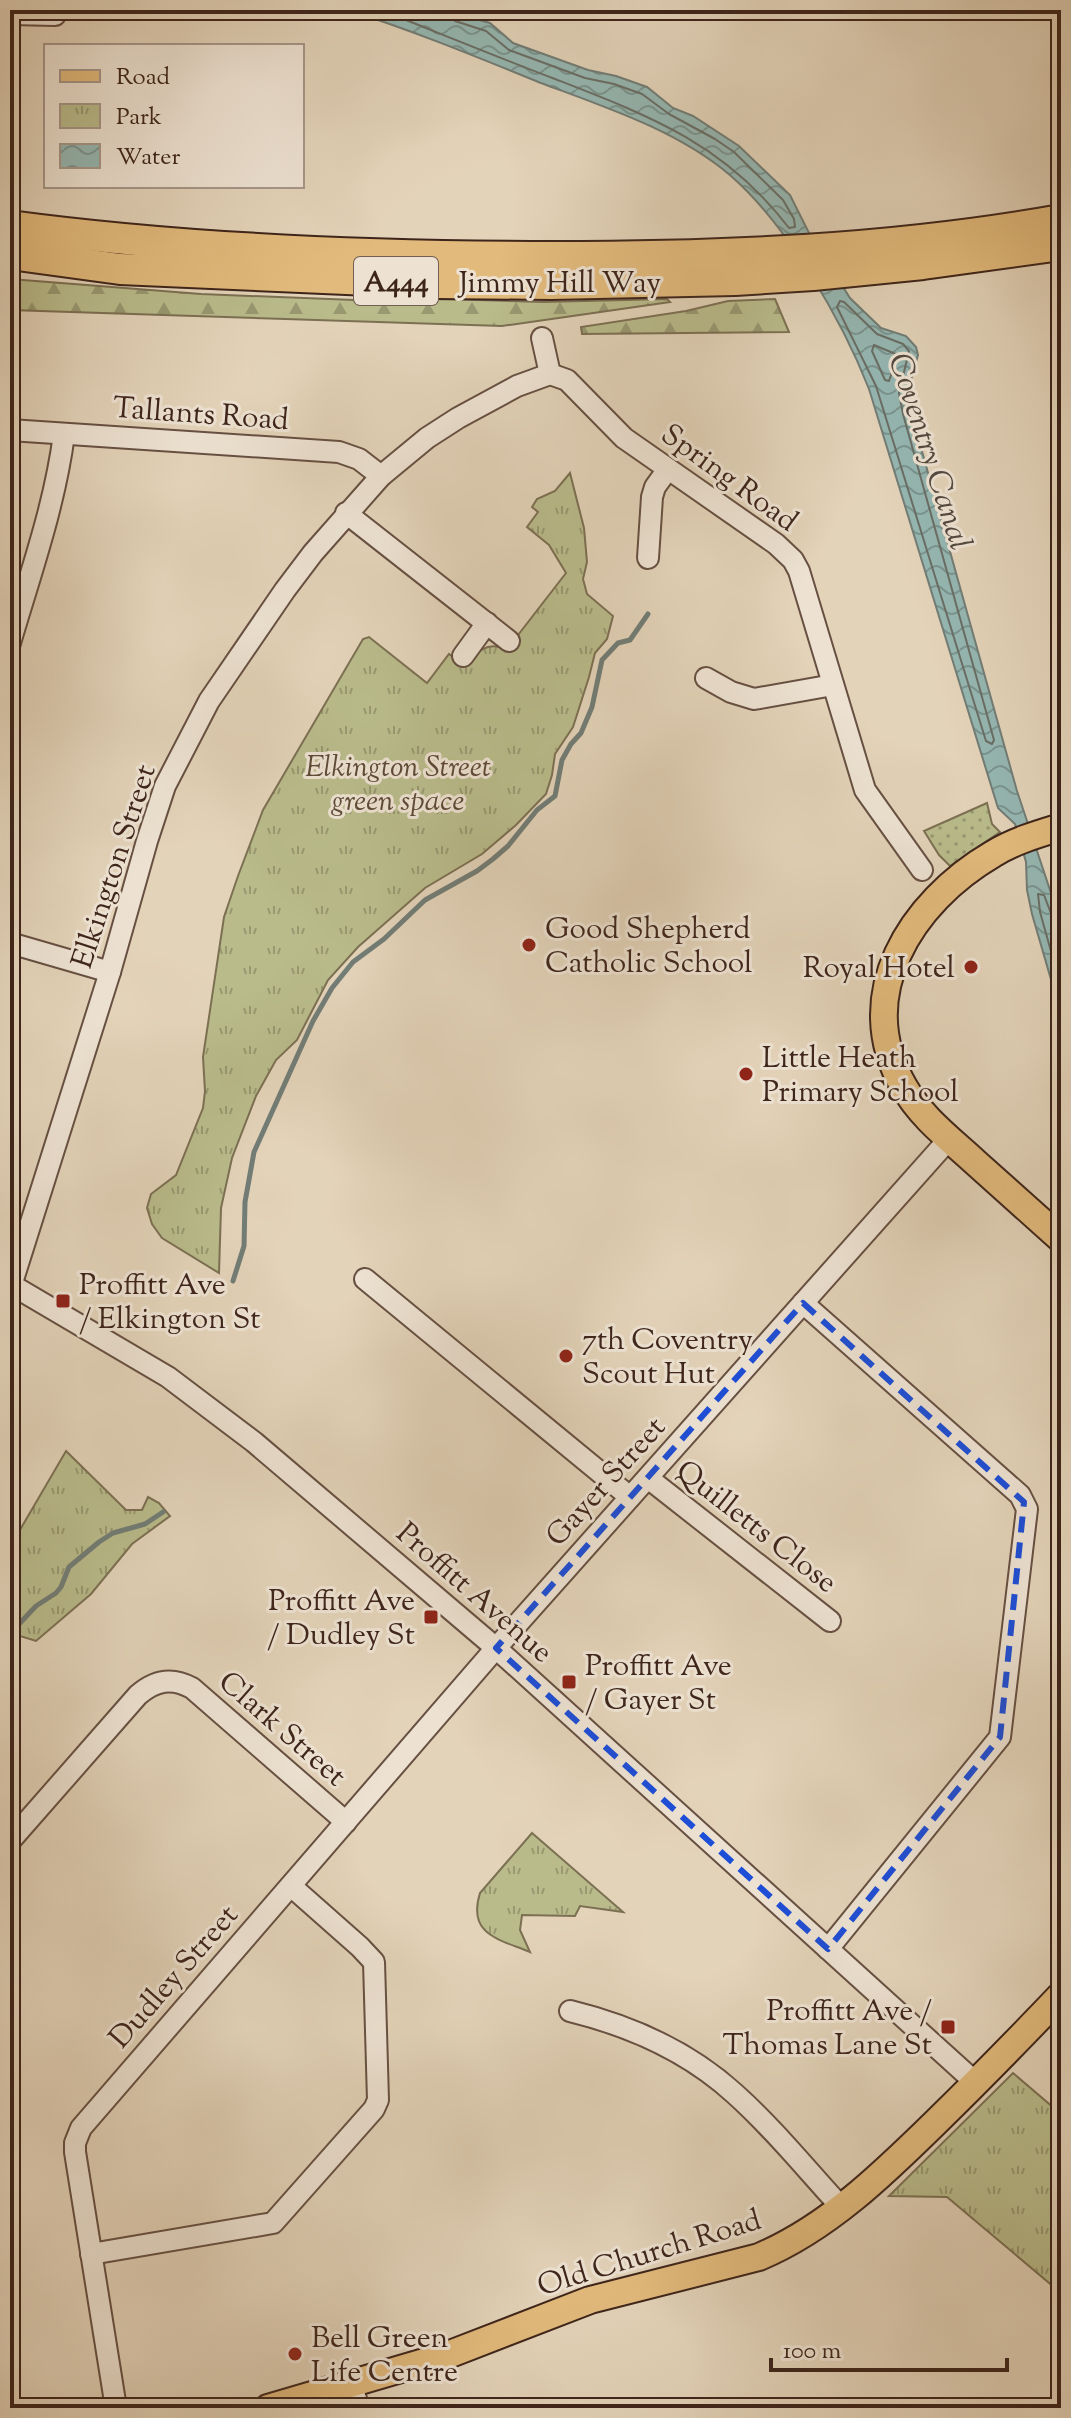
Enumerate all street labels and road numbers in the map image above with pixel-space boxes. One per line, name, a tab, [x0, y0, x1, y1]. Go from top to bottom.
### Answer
road number: A444	[354, 257, 438, 305]
street label: Jimmy Hill Way	[457, 263, 661, 306]
street label: Tallants Road	[111, 388, 290, 443]
street label: Spring Road	[651, 415, 806, 544]
street label: Elkington Street	[62, 759, 169, 974]
street label: Gayer Street	[537, 1408, 677, 1557]
street label: Quilletts Close	[666, 1451, 845, 1605]
street label: Proffitt Avenue	[386, 1514, 561, 1674]
street label: Clark Street	[208, 1662, 355, 1798]
street label: Dudley Street	[100, 1896, 250, 2059]
street label: Old Church Road	[533, 2200, 767, 2309]

